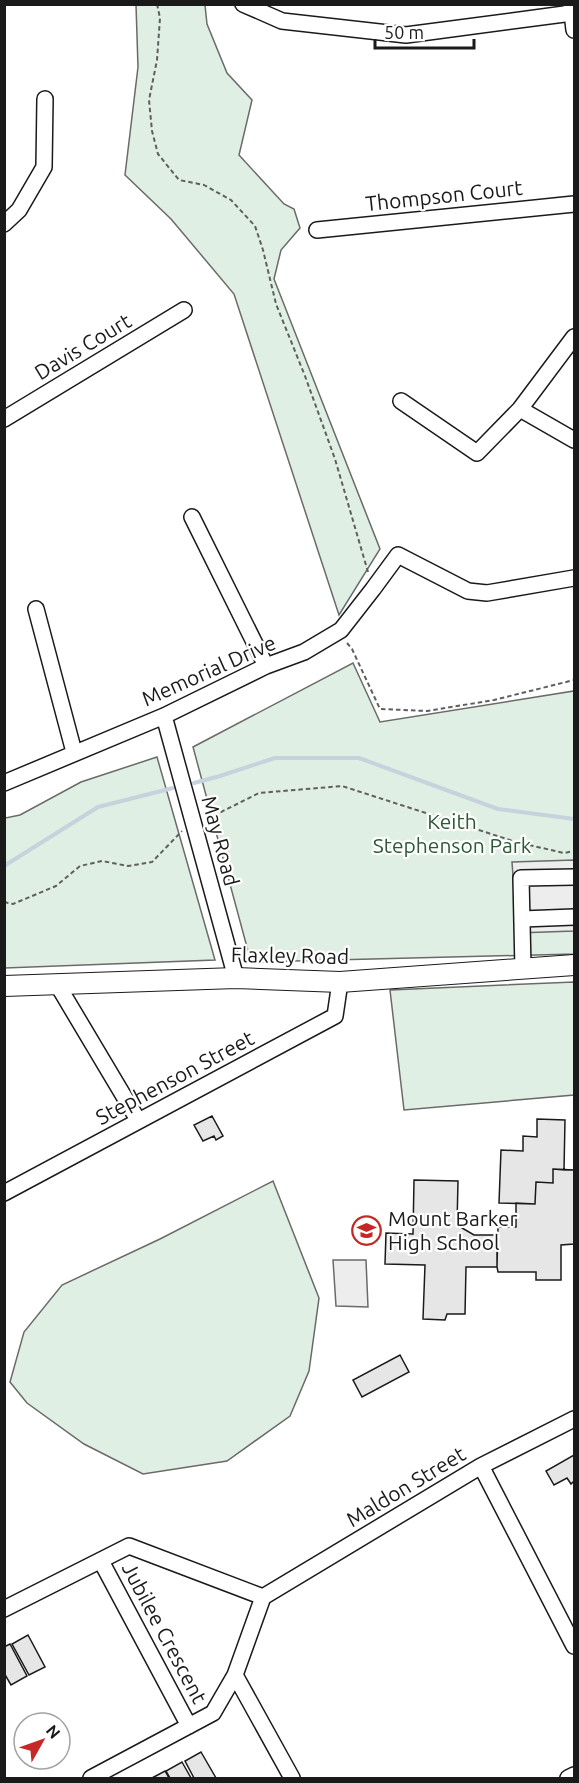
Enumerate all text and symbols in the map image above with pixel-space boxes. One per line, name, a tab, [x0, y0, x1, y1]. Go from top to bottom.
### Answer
scale bar	[375, 12, 474, 50]
text: 50 m	[384, 22, 424, 42]
street label: Thompson Court	[364, 175, 524, 215]
street label: Davis Court	[30, 308, 135, 384]
street label: Memorial Drive	[138, 630, 279, 710]
street label: May Road	[197, 793, 245, 888]
park label: Keith Stephenson Park	[373, 809, 532, 857]
street label: Flaxley Road	[231, 942, 349, 968]
street label: Stephenson Street	[91, 1025, 258, 1129]
place label: Mount Barker High School	[388, 1206, 518, 1254]
school or university icon: Mount Barker High School	[351, 1215, 383, 1247]
street label: Maldon Street	[342, 1441, 469, 1531]
street label: Jubilee Crescent	[118, 1558, 212, 1707]
north arrow	[12, 1711, 72, 1771]
text: N	[43, 1721, 64, 1742]

